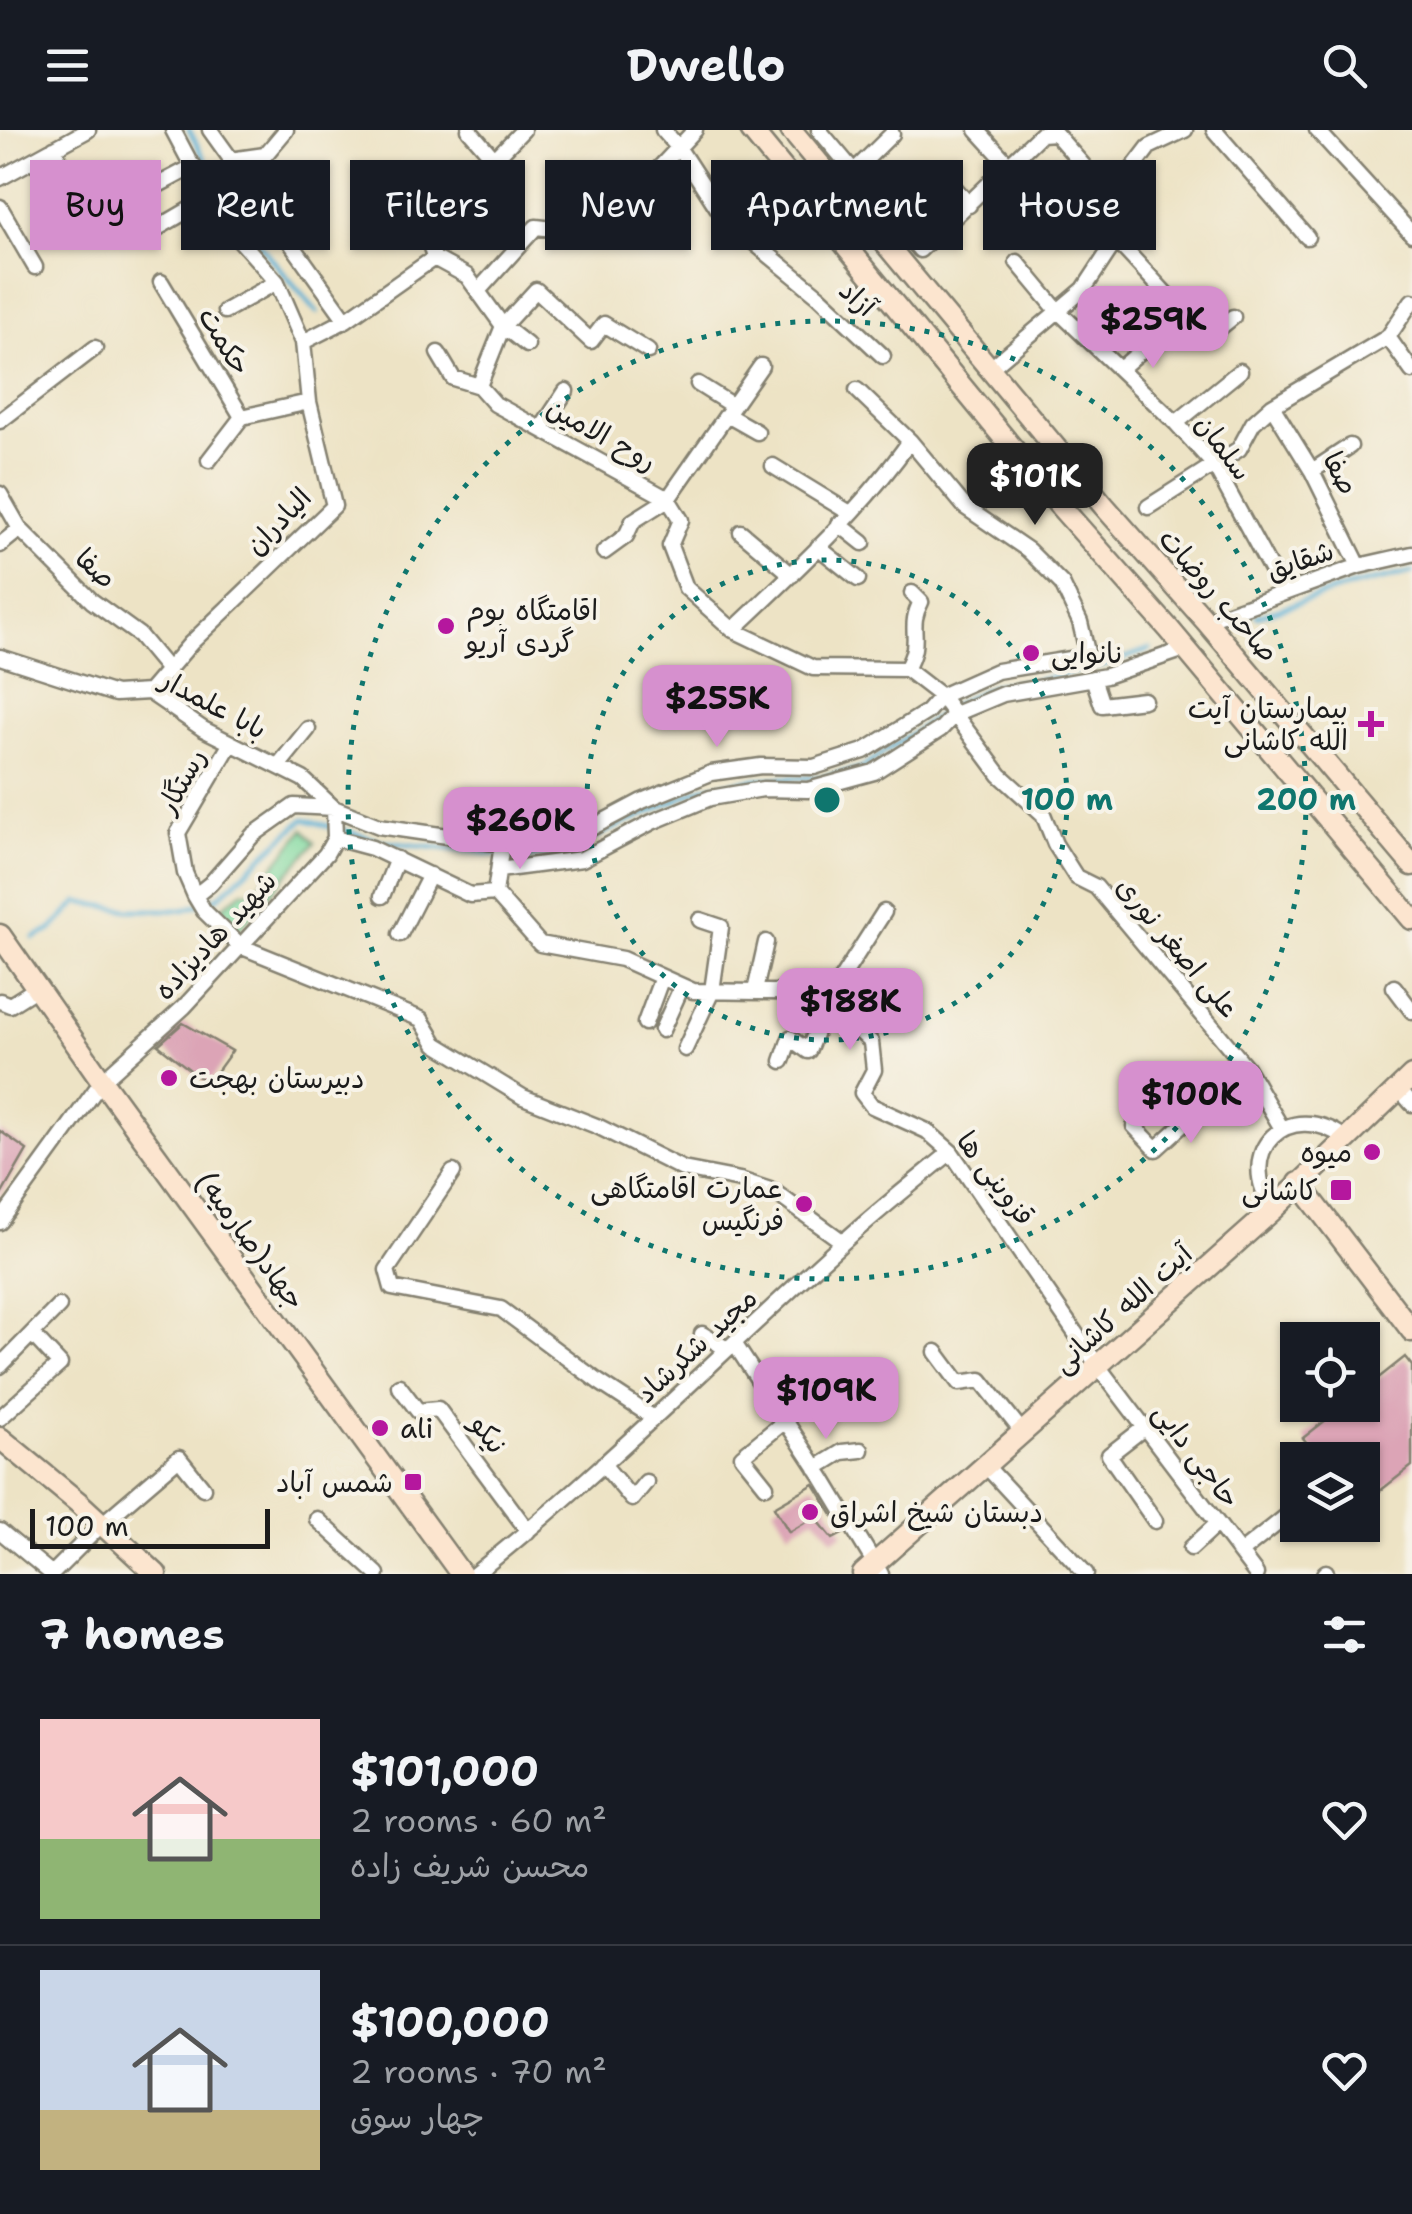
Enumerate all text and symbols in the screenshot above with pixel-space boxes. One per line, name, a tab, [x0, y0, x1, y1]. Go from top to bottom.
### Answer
text: Dwello	[627, 35, 785, 95]
icon: menu	[40, 38, 95, 93]
icon: search	[1317, 38, 1372, 93]
chip: Buy	[30, 160, 161, 250]
chip: Rent	[181, 160, 330, 250]
chip: Filters	[350, 160, 525, 250]
chip: New	[545, 160, 691, 250]
chip: Apartment	[711, 160, 963, 250]
chip: House	[983, 160, 1156, 250]
street label: آزاد	[831, 271, 886, 326]
pin: $259K	[1083, 286, 1223, 371]
text: $259K	[1100, 297, 1207, 340]
street label: حکمت	[190, 300, 260, 382]
street label: روح الامین	[540, 388, 664, 480]
street label: سلمان	[1187, 406, 1261, 488]
pin: $101K	[965, 443, 1105, 528]
street label: صفا	[1314, 445, 1368, 501]
text: $101K	[989, 454, 1081, 497]
street label: الیادران	[236, 479, 320, 563]
street label: صاحب روضات	[1150, 520, 1288, 670]
street label: شقایق	[1261, 531, 1339, 589]
street label: صفا	[67, 539, 125, 597]
place label: اقامتگاه بوم گردی آریو	[464, 591, 598, 661]
marker: اقامتگاه بوم گردی آریو	[435, 615, 457, 637]
place label: نانوایی	[1051, 634, 1124, 672]
marker: نانوایی	[1020, 642, 1042, 664]
street label: بابا علمدار	[153, 659, 274, 748]
pin: $255K	[647, 665, 787, 750]
text: $255K	[664, 676, 770, 719]
place label: بیمارستان آیت الله کاشانی	[1188, 689, 1348, 759]
marker: بیمارستان آیت الله کاشانی	[1358, 711, 1384, 737]
street label: رستگار	[147, 741, 215, 822]
text: 100 m	[1021, 779, 1113, 820]
text: 200 m	[1256, 779, 1356, 820]
centre of rings	[809, 782, 845, 818]
pin: $260K	[450, 787, 590, 872]
text: $260K	[465, 798, 575, 841]
street label: شهید هادیزاده	[145, 862, 285, 1008]
street label: علی اصغر نوری	[1108, 868, 1248, 1026]
pin: $188K	[780, 968, 920, 1053]
text: $188K	[799, 979, 901, 1022]
place label: دبیرستان بهجت	[189, 1059, 365, 1097]
pin: $100K	[1121, 1061, 1261, 1146]
marker: دبیرستان بهجت	[158, 1067, 180, 1089]
text: $100K	[1140, 1072, 1242, 1115]
street label: قزوینی ها	[948, 1123, 1044, 1233]
place label: میوه	[1300, 1133, 1352, 1171]
marker: میوه	[1361, 1141, 1383, 1163]
street label: جهاد(صارمیه)	[188, 1163, 314, 1317]
place label: عمارت اقامتگاهی فرنگیس	[590, 1169, 784, 1239]
place label: کاشانی	[1241, 1171, 1318, 1209]
marker: کاشانی	[1328, 1177, 1354, 1203]
marker: عمارت اقامتگاهی فرنگیس	[793, 1193, 815, 1215]
street label: آیت الله کاشانی	[1044, 1234, 1201, 1381]
street label: مجید شکرشاد	[627, 1279, 765, 1411]
map controls	[1280, 1322, 1380, 1542]
button: locate	[1280, 1322, 1380, 1422]
pin: $109K	[756, 1357, 896, 1442]
text: $109K	[776, 1368, 876, 1411]
street label: حاجی دایی	[1145, 1394, 1249, 1516]
street label: نیکو	[461, 1405, 516, 1461]
place label: ali	[400, 1409, 434, 1447]
marker: ali	[369, 1417, 391, 1439]
button: layers	[1280, 1442, 1380, 1542]
place label: شمس آباد	[276, 1463, 393, 1501]
marker: شمس آباد	[402, 1471, 424, 1493]
place label: دبستان شیخ اشراق	[830, 1493, 1043, 1531]
marker: دبستان شیخ اشراق	[799, 1501, 821, 1523]
scale bar	[30, 1504, 270, 1548]
text: 100 m	[45, 1507, 129, 1545]
text: 7 homes	[40, 1606, 225, 1662]
icon: filters	[1317, 1607, 1372, 1662]
text: $101,000	[350, 1743, 539, 1799]
icon: home	[120, 1759, 240, 1879]
icon: heart	[1317, 1792, 1372, 1847]
text: 2 rooms · 60 m²	[350, 1799, 607, 1842]
text: محسن شریف زاده	[350, 1844, 589, 1887]
text: $100,000	[350, 1994, 550, 2050]
icon: home	[120, 2010, 240, 2130]
icon: heart	[1317, 2043, 1372, 2098]
text: 2 rooms · 70 m²	[350, 2050, 607, 2093]
text: چهار سوق	[350, 2095, 485, 2138]

